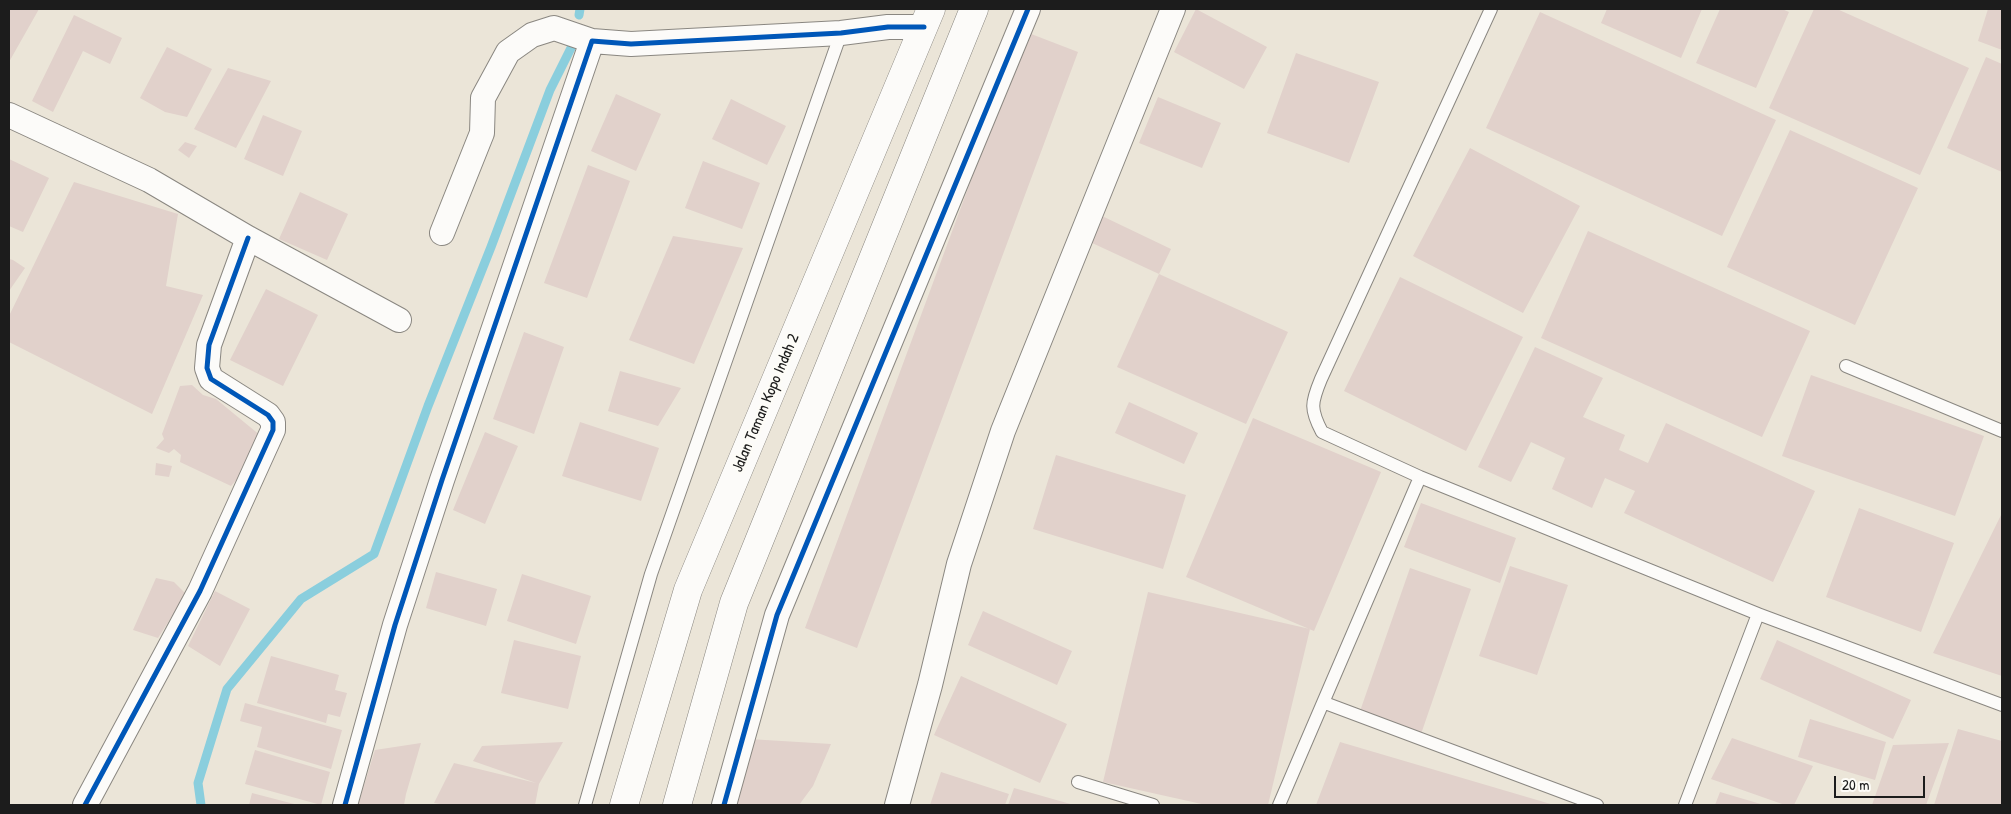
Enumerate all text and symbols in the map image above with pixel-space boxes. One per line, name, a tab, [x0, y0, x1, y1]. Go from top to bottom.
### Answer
street label: Jalan Taman Kopo Indah 2	[728, 331, 804, 475]
scale bar	[1836, 766, 1927, 798]
text: 20 m	[1842, 774, 1869, 795]

